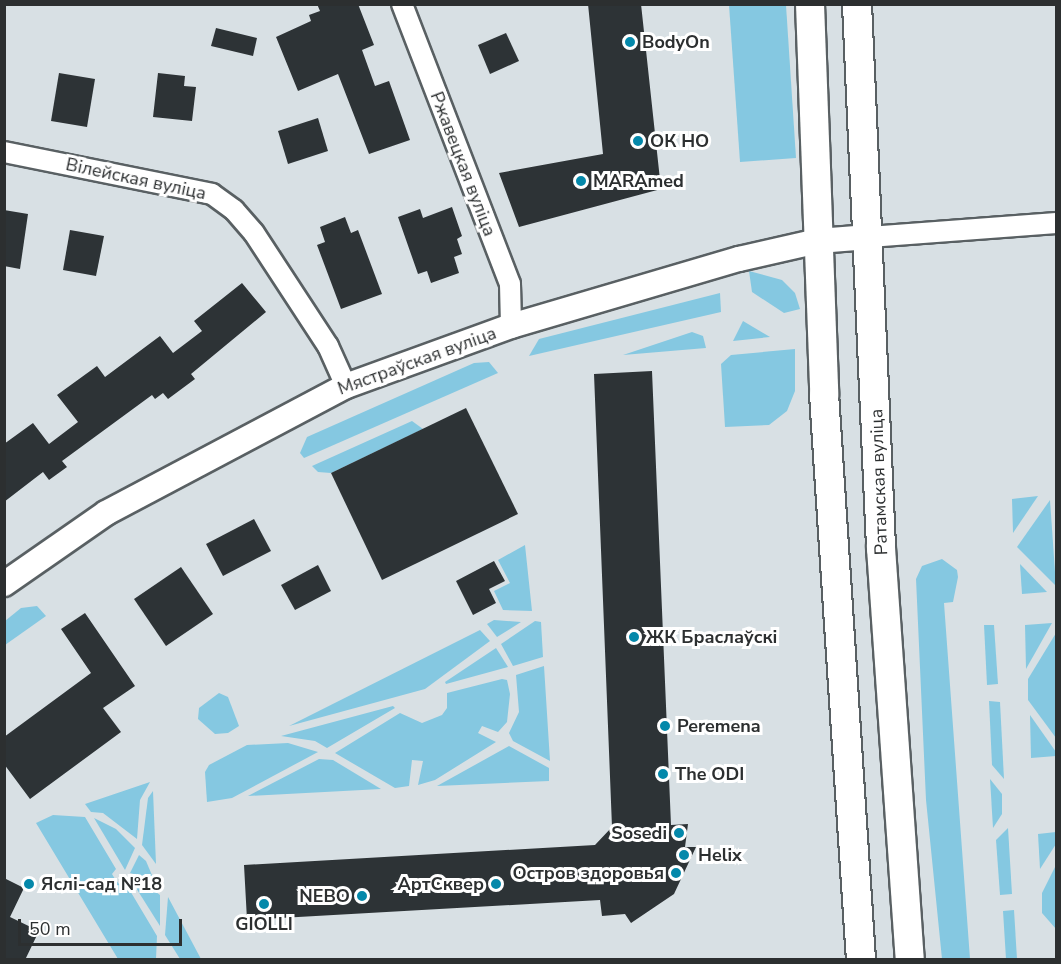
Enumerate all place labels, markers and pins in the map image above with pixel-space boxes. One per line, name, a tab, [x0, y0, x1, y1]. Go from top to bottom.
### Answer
place label: BodyOn	[642, 31, 710, 53]
marker: BodyOn	[623, 35, 637, 49]
place label: ОК НО	[650, 130, 709, 152]
marker: ОК НО	[631, 134, 645, 148]
place label: MARAmed	[593, 170, 684, 192]
marker: MARAmed	[574, 174, 588, 188]
place label: ЖК Браслаўскі	[646, 626, 777, 648]
marker: ЖК Браслаўскі	[627, 630, 641, 644]
place label: Peremena	[677, 715, 761, 737]
marker: Peremena	[658, 719, 672, 733]
place label: The ODI	[675, 763, 744, 785]
marker: The ODI	[656, 767, 670, 781]
place label: Sosedi	[611, 822, 667, 844]
marker: Sosedi	[672, 826, 686, 840]
place label: Helix	[698, 844, 742, 866]
marker: Helix	[675, 846, 693, 864]
place label: Остров здоровья	[512, 862, 664, 884]
marker: Остров здоровья	[669, 866, 683, 880]
place label: Яслі-сад №18	[41, 873, 162, 895]
place label: АртСквер	[397, 873, 484, 895]
marker: Яслі-сад №18	[22, 877, 36, 891]
marker: АртСквер	[489, 877, 503, 891]
place label: NEBO	[299, 885, 350, 907]
marker: NEBO	[355, 889, 369, 903]
marker: GIOLLI	[257, 897, 271, 911]
place label: GIOLLI	[235, 913, 293, 935]

